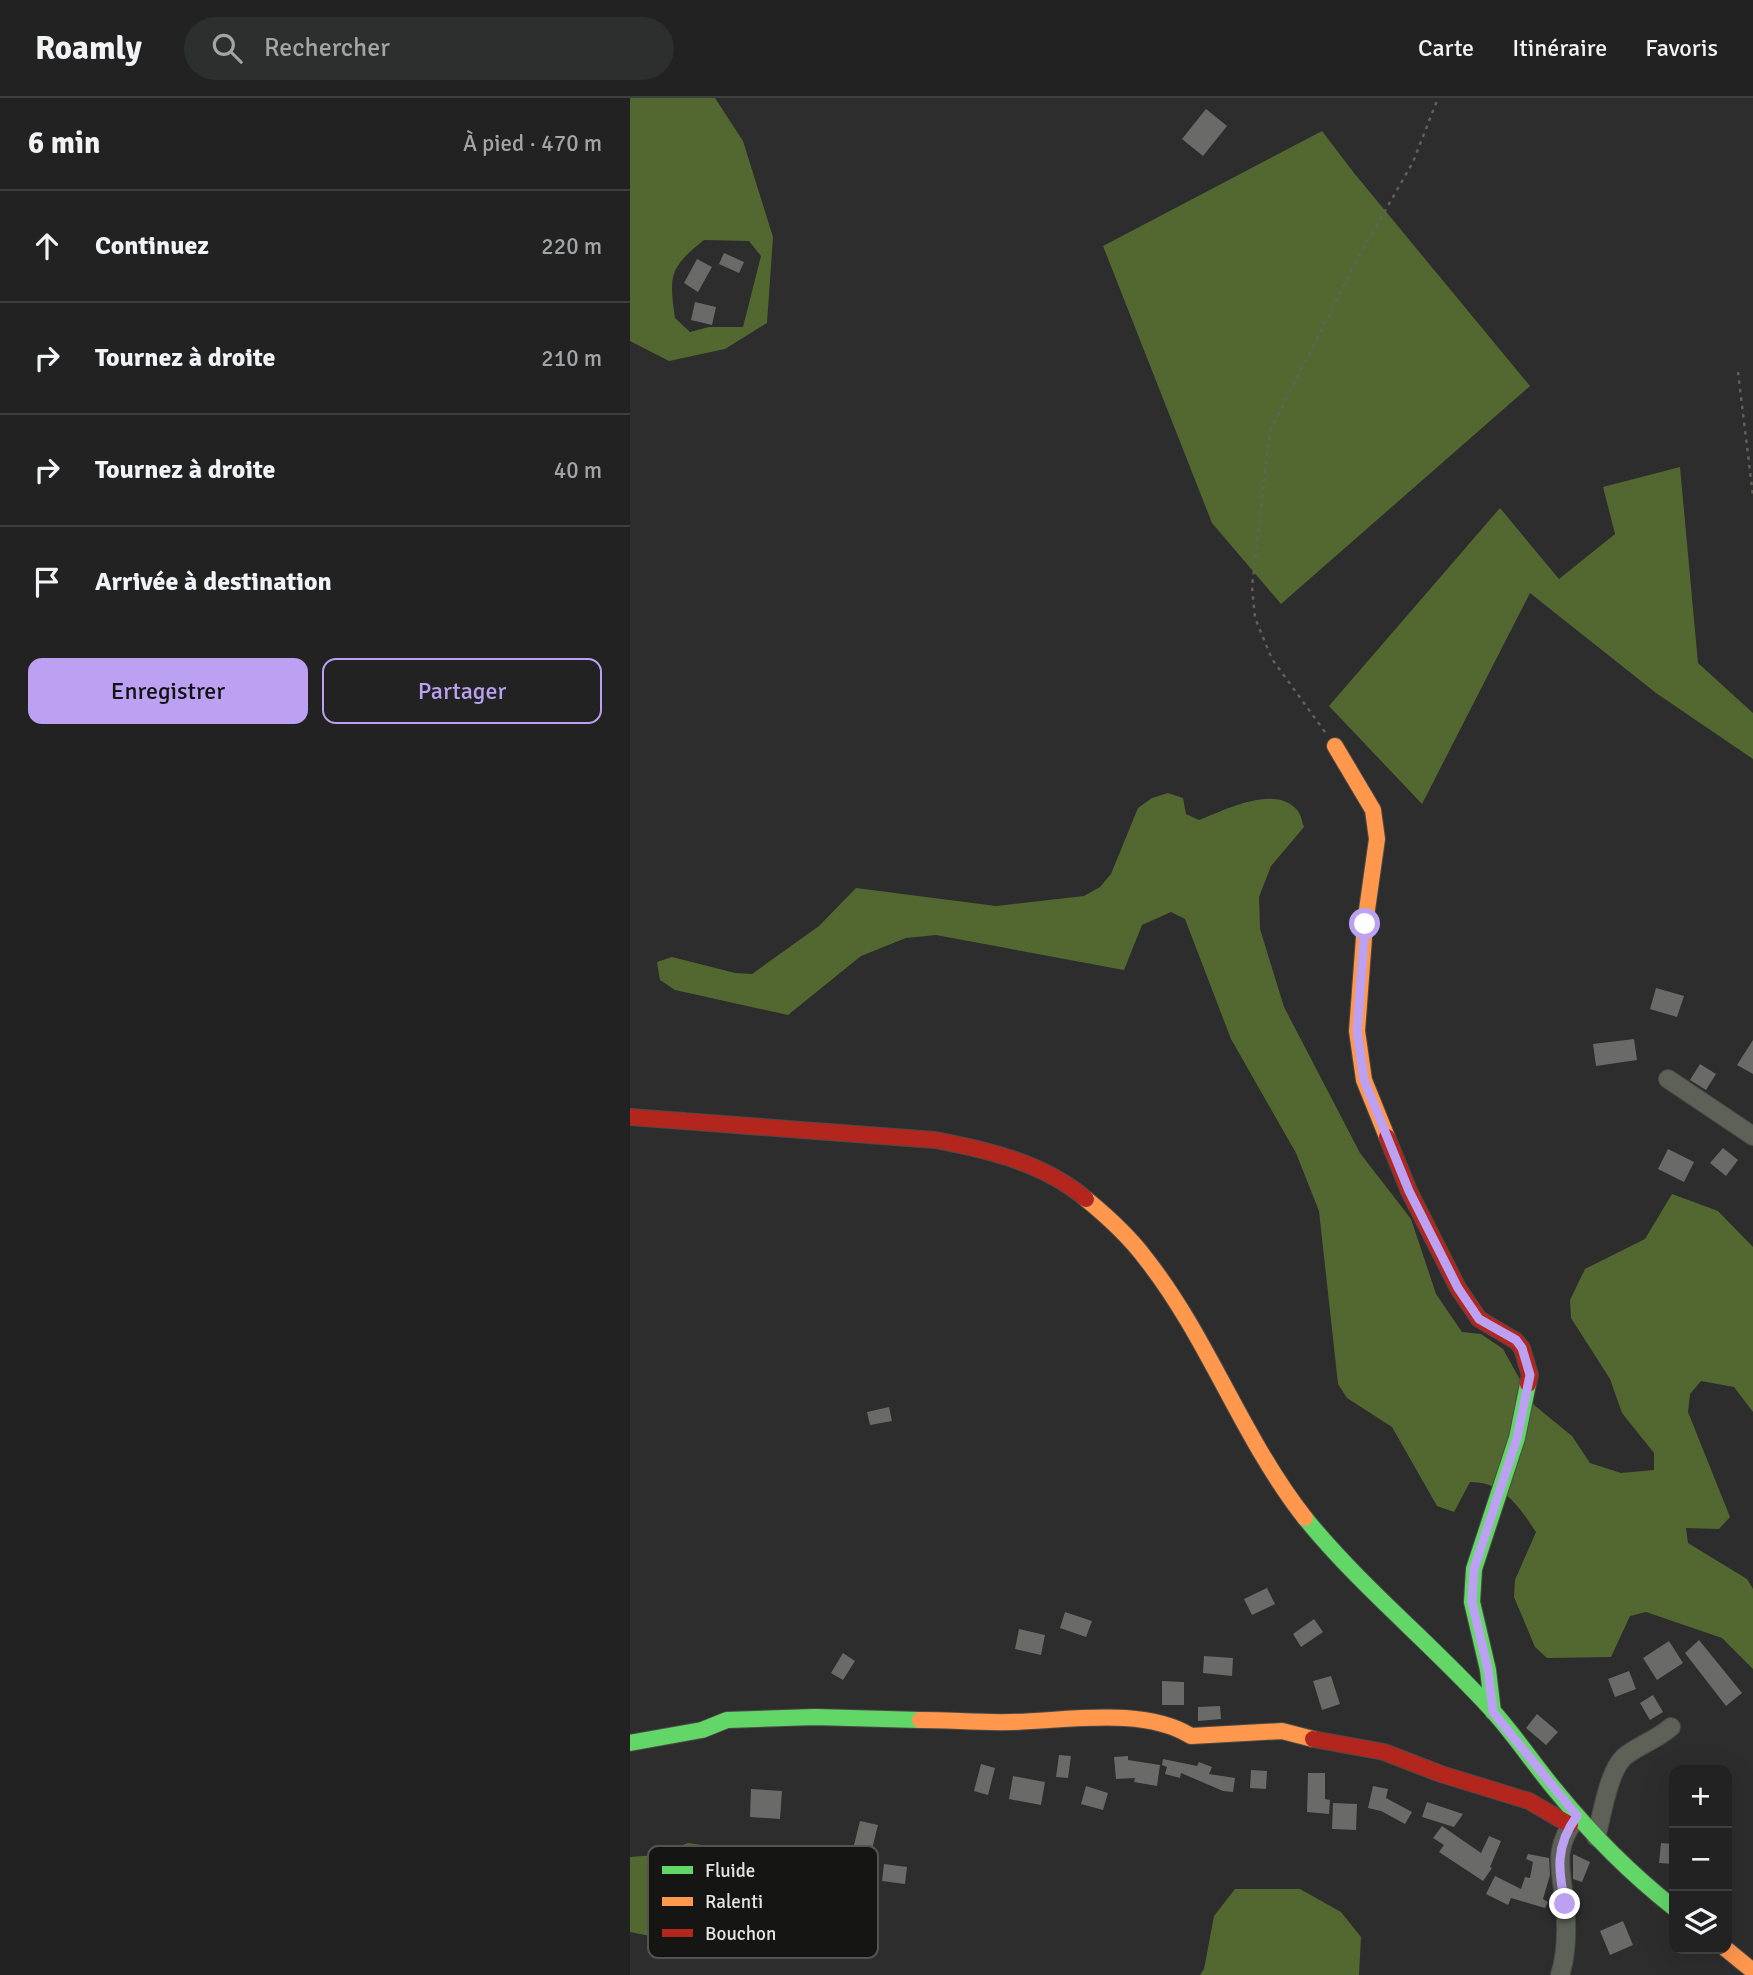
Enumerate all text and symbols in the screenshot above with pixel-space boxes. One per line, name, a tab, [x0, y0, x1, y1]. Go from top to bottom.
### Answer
search box	[184, 17, 674, 80]
text: Roamly	[35, 28, 142, 69]
icon: search	[208, 29, 246, 67]
text: Rechercher	[264, 32, 390, 64]
text: Carte	[1418, 33, 1474, 63]
text: Itinéraire	[1512, 33, 1607, 63]
text: Favoris	[1645, 33, 1718, 63]
text: 6 min	[28, 125, 100, 162]
text: À pied · 470 m	[463, 129, 602, 158]
icon: ahead	[28, 227, 66, 265]
text: Continuez	[95, 230, 209, 262]
text: 220 m	[541, 232, 602, 261]
icon: right	[28, 339, 66, 377]
text: Tournez à droite	[95, 342, 275, 374]
text: 210 m	[541, 344, 602, 373]
icon: right	[28, 451, 66, 489]
text: Tournez à droite	[95, 454, 275, 486]
text: 40 m	[554, 456, 602, 485]
icon: arrive	[28, 563, 66, 601]
text: Arrivée à destination	[95, 566, 332, 598]
button: Enregistrer	[28, 658, 308, 724]
button: Partager	[322, 658, 602, 724]
route start	[1349, 908, 1380, 939]
map controls	[1669, 1765, 1732, 1954]
button: +	[1669, 1765, 1732, 1828]
button: −	[1669, 1828, 1732, 1891]
legend	[648, 1846, 878, 1958]
text: Fluide	[705, 1859, 755, 1883]
route end	[1549, 1888, 1580, 1919]
text: Ralenti	[705, 1890, 763, 1914]
button: layers	[1669, 1891, 1732, 1954]
text: Bouchon	[705, 1922, 776, 1946]

